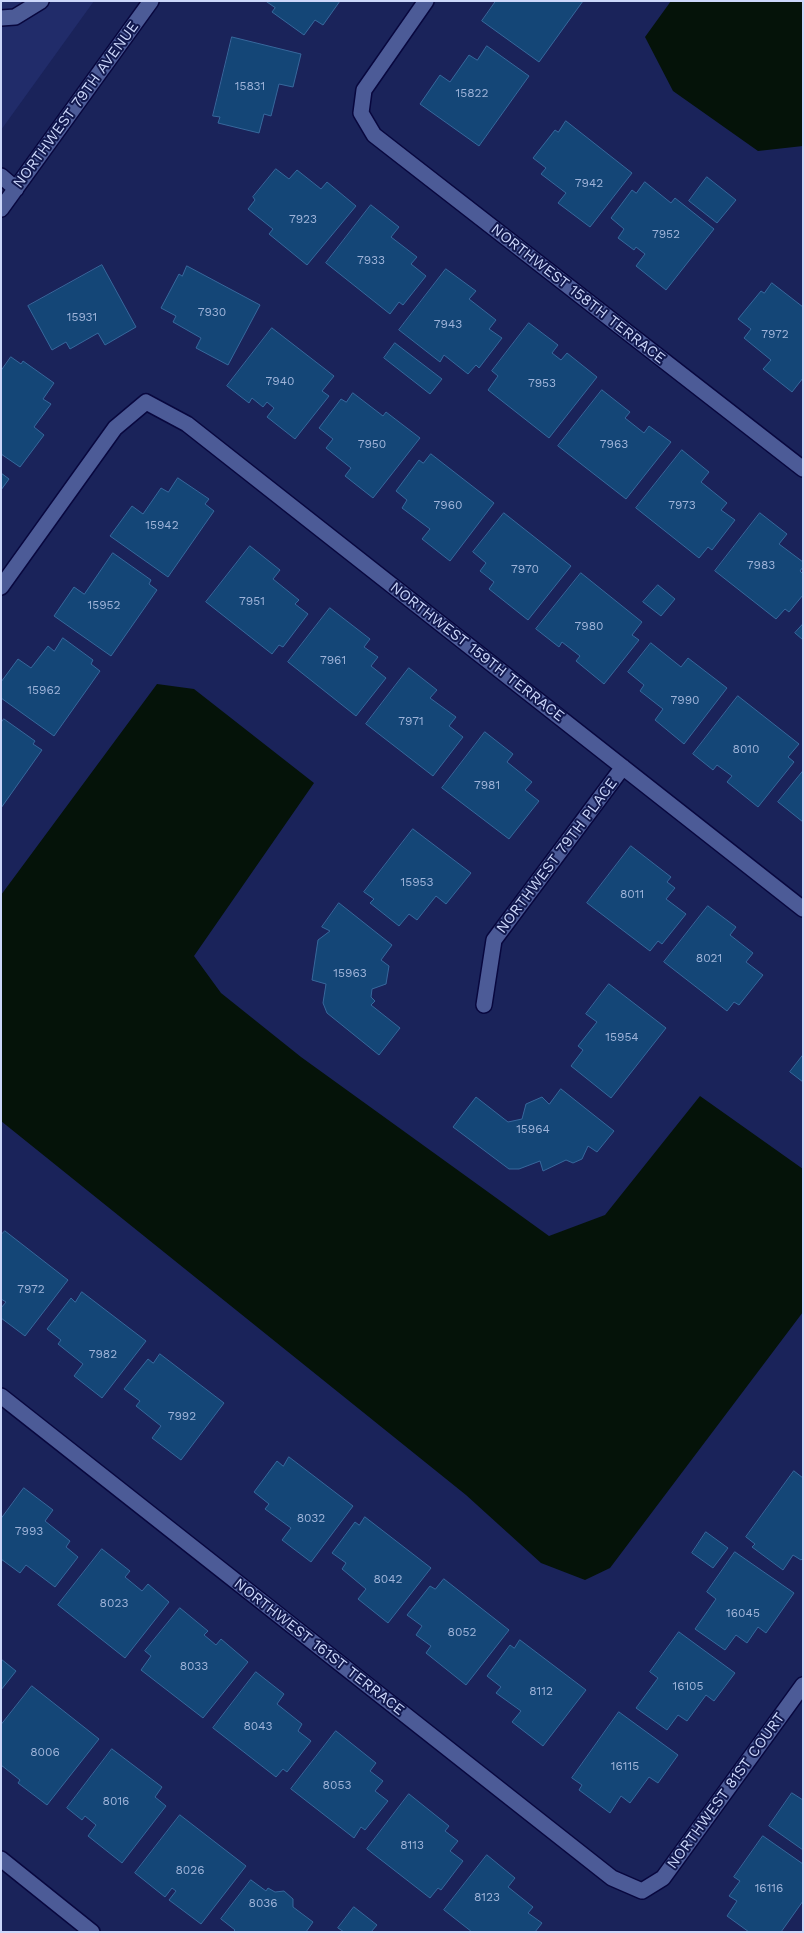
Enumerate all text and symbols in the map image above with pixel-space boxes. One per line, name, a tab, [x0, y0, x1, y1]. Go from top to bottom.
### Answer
street label: NORTHWEST 79TH AVENUE	[10, 18, 142, 192]
house number: 15831	[235, 79, 265, 93]
house number: 15822	[455, 86, 489, 100]
house number: 7942	[575, 176, 603, 190]
house number: 7923	[289, 212, 317, 226]
street label: NORTHWEST 158TH TERRACE	[487, 220, 669, 368]
house number: 7952	[652, 227, 680, 241]
house number: 7933	[357, 253, 385, 267]
house number: 7930	[198, 305, 226, 319]
house number: 15931	[67, 310, 97, 324]
house number: 7943	[434, 317, 462, 331]
house number: 7972	[761, 327, 789, 341]
house number: 7940	[266, 374, 294, 388]
house number: 7953	[528, 376, 556, 390]
house number: 7950	[358, 437, 386, 451]
house number: 7963	[600, 437, 628, 451]
house number: 7960	[434, 498, 462, 512]
house number: 7973	[668, 498, 696, 512]
house number: 15942	[145, 518, 179, 532]
house number: 7983	[747, 558, 775, 572]
house number: 7970	[511, 562, 539, 576]
street label: NORTHWEST 159TH TERRACE	[386, 578, 568, 726]
house number: 7951	[239, 594, 265, 608]
house number: 15952	[87, 598, 121, 612]
house number: 7980	[575, 619, 603, 633]
house number: 7961	[320, 653, 346, 667]
house number: 15962	[27, 683, 61, 697]
house number: 7990	[670, 693, 700, 707]
house number: 7971	[398, 714, 424, 728]
house number: 8010	[733, 742, 759, 756]
street label: NORTHWEST 79TH PLACE	[493, 775, 621, 937]
house number: 7981	[474, 778, 500, 792]
house number: 15953	[400, 875, 434, 889]
house number: 8011	[620, 887, 644, 901]
house number: 8021	[696, 951, 722, 965]
house number: 15963	[333, 966, 367, 980]
house number: 15954	[605, 1030, 639, 1044]
house number: 15964	[516, 1122, 550, 1136]
house number: 7972	[17, 1282, 45, 1296]
house number: 7982	[89, 1347, 117, 1361]
house number: 7992	[168, 1409, 196, 1423]
house number: 8032	[297, 1511, 325, 1525]
house number: 7993	[15, 1524, 43, 1538]
house number: 8042	[373, 1572, 403, 1586]
street label: NORTHWEST 161ST TERRACE	[230, 1575, 408, 1719]
house number: 8023	[100, 1596, 128, 1610]
house number: 16045	[726, 1606, 760, 1620]
house number: 8052	[448, 1625, 476, 1639]
house number: 8033	[180, 1659, 208, 1673]
house number: 16105	[672, 1679, 704, 1693]
house number: 8112	[529, 1684, 553, 1698]
street label: NORTHWEST 81ST COURT	[663, 1709, 789, 1873]
house number: 8043	[243, 1719, 273, 1733]
house number: 8006	[30, 1745, 60, 1759]
house number: 16115	[611, 1759, 639, 1773]
house number: 8053	[323, 1778, 351, 1792]
house number: 8016	[103, 1794, 129, 1808]
house number: 8113	[400, 1838, 424, 1852]
house number: 8026	[175, 1863, 205, 1877]
house number: 16116	[755, 1881, 783, 1895]
house number: 8123	[474, 1890, 500, 1904]
house number: 8036	[249, 1896, 277, 1910]

